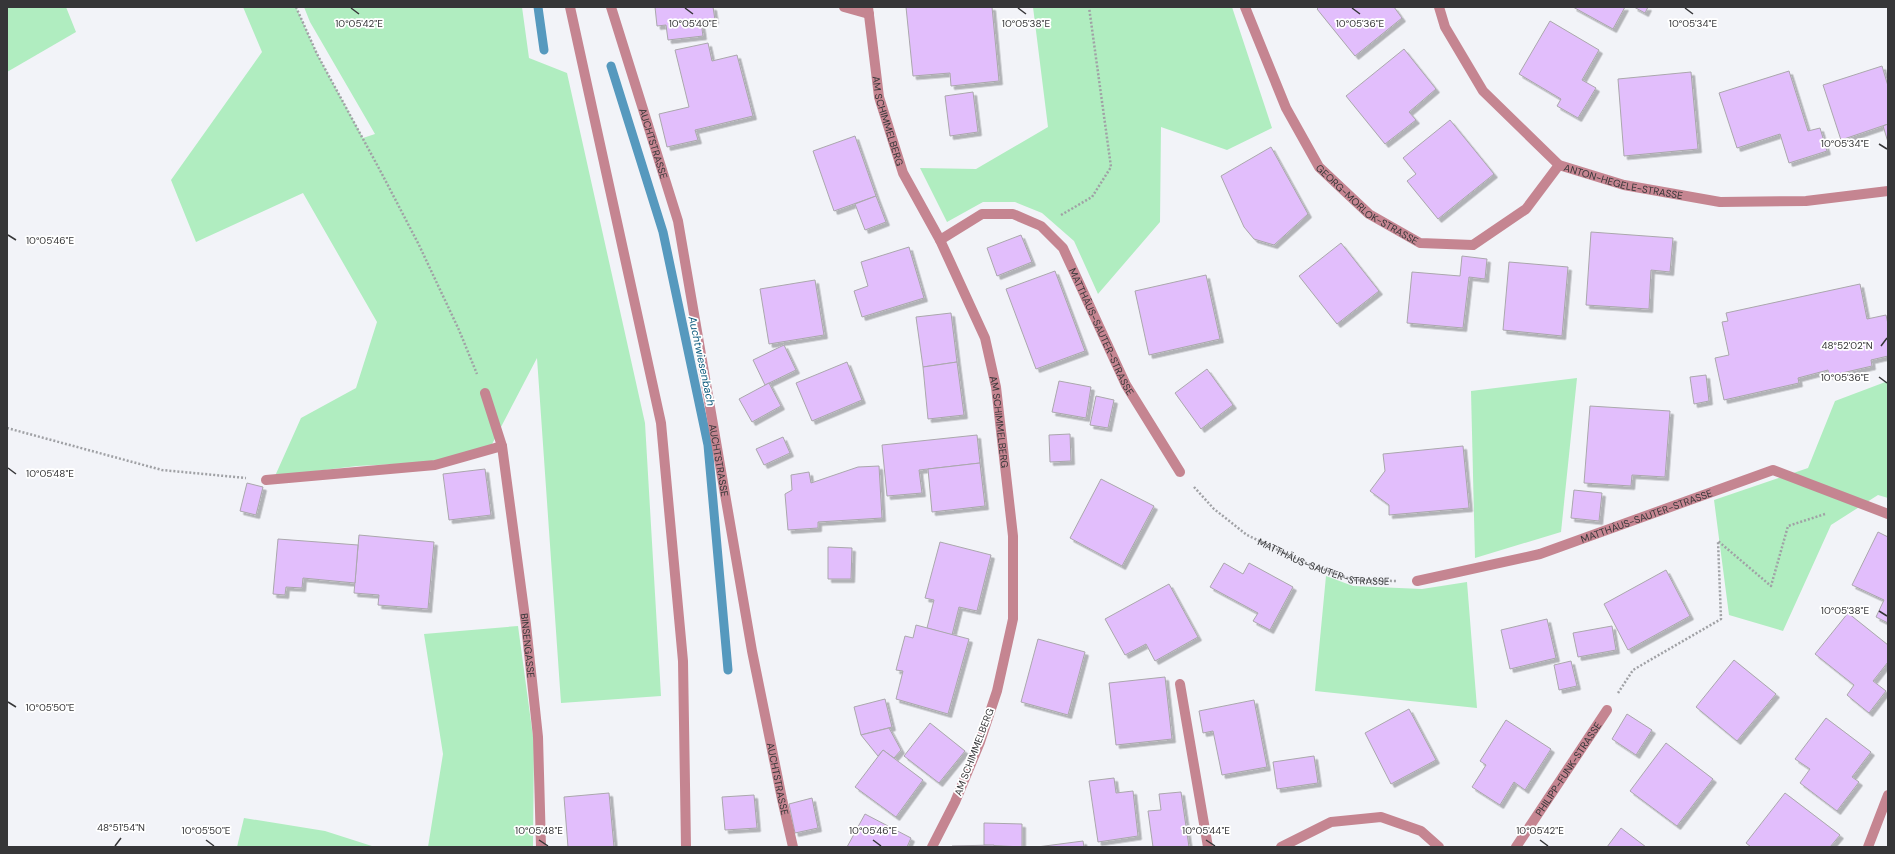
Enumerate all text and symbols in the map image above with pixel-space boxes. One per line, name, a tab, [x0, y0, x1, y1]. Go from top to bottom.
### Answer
text: 10°05'42"E	[335, 17, 383, 30]
text: 10°05'40"E	[669, 17, 718, 30]
text: 10°05'38"E	[1002, 17, 1050, 30]
text: 10°05'36"E	[1336, 17, 1385, 30]
text: 10°05'34"E	[1669, 17, 1717, 30]
street label: AM SCHIMMELBERG	[870, 75, 907, 167]
street label: AUCHTSTRASSE	[637, 106, 671, 181]
text: 10°05'34"E	[1821, 137, 1869, 150]
street label: ANTON-HEGELE-STRASSE	[1562, 160, 1684, 202]
street label: GEORG-MORLOK-STRASSE	[1313, 161, 1421, 247]
text: 10°05'46"E	[26, 234, 74, 247]
street label: MATTHÄUS-SAUTER-STRASSE	[1067, 266, 1137, 398]
water label: Auchtwiesenbach	[685, 314, 718, 407]
text: 48°52'02"N	[1821, 339, 1873, 352]
text: 10°05'36"E	[1821, 371, 1870, 384]
street label: AM SCHIMMELBERG	[987, 374, 1012, 469]
street label: AUCHTSTRASSE	[707, 423, 732, 498]
text: 10°05'48"E	[26, 467, 74, 480]
street label: MATTHÄUS-SAUTER-STRASSE	[1579, 486, 1714, 545]
street label: MATTHÄUS-SAUTER-STRASSE	[1256, 535, 1390, 587]
text: 10°05'38"E	[1821, 604, 1869, 617]
street label: BINSENGASSE	[518, 612, 538, 679]
text: 10°05'50"E	[26, 701, 75, 714]
street label: AM SCHIMMELBERG	[951, 706, 997, 798]
street label: PHILIPP-FUNK-STRASSE	[1532, 719, 1604, 818]
street label: AUCHTSTRASSE	[764, 742, 792, 817]
text: 48°51'54"N	[97, 821, 145, 834]
text: 10°05'50"E	[182, 824, 231, 837]
text: 10°05'48"E	[515, 824, 563, 837]
text: 10°05'46"E	[849, 824, 897, 837]
text: 10°05'44"E	[1182, 824, 1230, 837]
text: 10°05'42"E	[1516, 824, 1564, 837]

